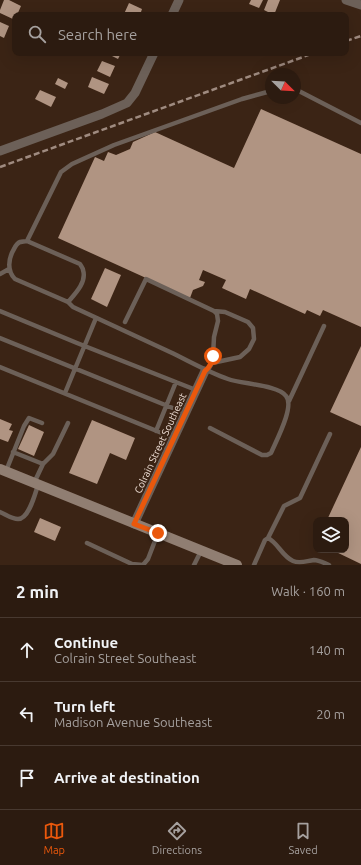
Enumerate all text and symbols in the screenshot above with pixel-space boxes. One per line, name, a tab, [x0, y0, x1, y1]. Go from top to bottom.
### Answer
search box	[12, 12, 349, 56]
icon: search	[26, 23, 48, 45]
text: Search here	[58, 26, 137, 43]
north arrow	[265, 68, 301, 104]
route start	[204, 347, 222, 365]
street label: Colrain Street Southeast	[132, 391, 189, 495]
map controls	[313, 517, 349, 553]
button: layers	[313, 517, 349, 553]
route end	[149, 524, 167, 542]
text: 2 min	[16, 582, 59, 601]
text: Walk · 160 m	[271, 584, 345, 598]
text: Continue	[54, 634, 118, 651]
icon: ahead	[16, 639, 38, 661]
text: 140 m	[309, 643, 345, 657]
text: Colrain Street Southeast	[54, 651, 196, 665]
text: Turn left	[54, 698, 115, 715]
icon: left	[16, 703, 38, 725]
text: 20 m	[316, 707, 345, 721]
text: Madison Avenue Southeast	[54, 715, 212, 729]
icon: arrive	[16, 767, 38, 789]
text: Arrive at destination	[54, 769, 200, 786]
tab: Map	[43, 820, 65, 856]
tab: Directions	[152, 820, 202, 856]
tab: Saved	[288, 820, 318, 856]

